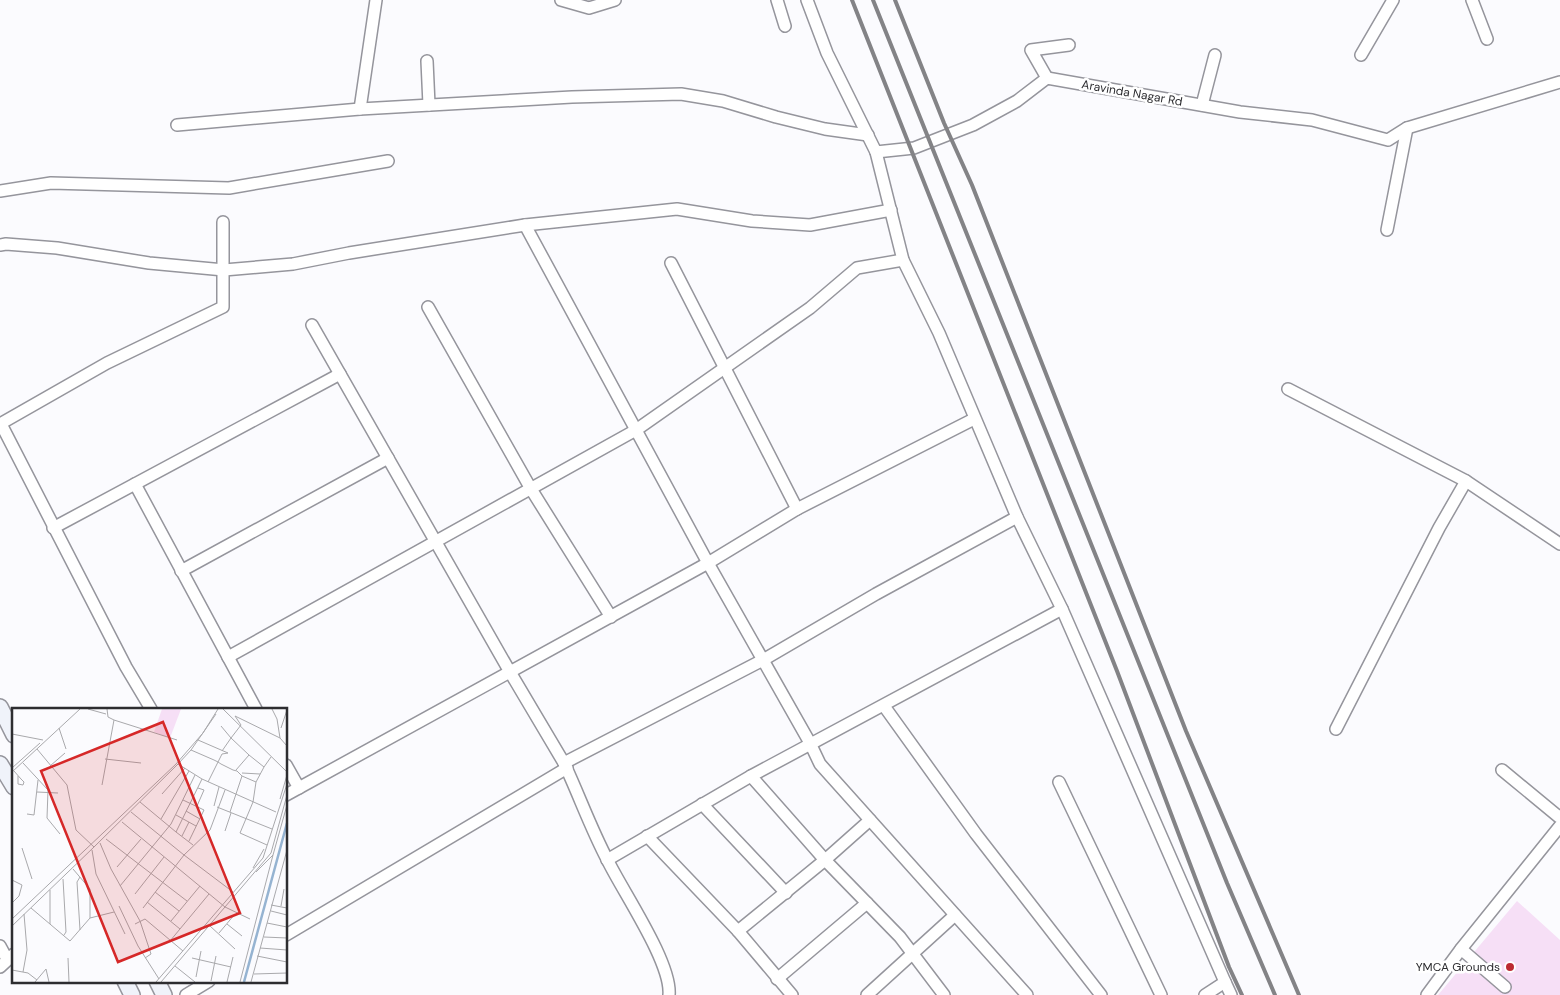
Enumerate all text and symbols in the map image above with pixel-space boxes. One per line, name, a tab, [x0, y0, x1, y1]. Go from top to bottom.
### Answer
street label: Aravinda Nagar Rd	[1080, 76, 1184, 110]
inset map	[12, 708, 288, 982]
place label: YMCA Grounds	[1416, 959, 1500, 975]
marker: YMCA Grounds	[1504, 961, 1516, 973]

